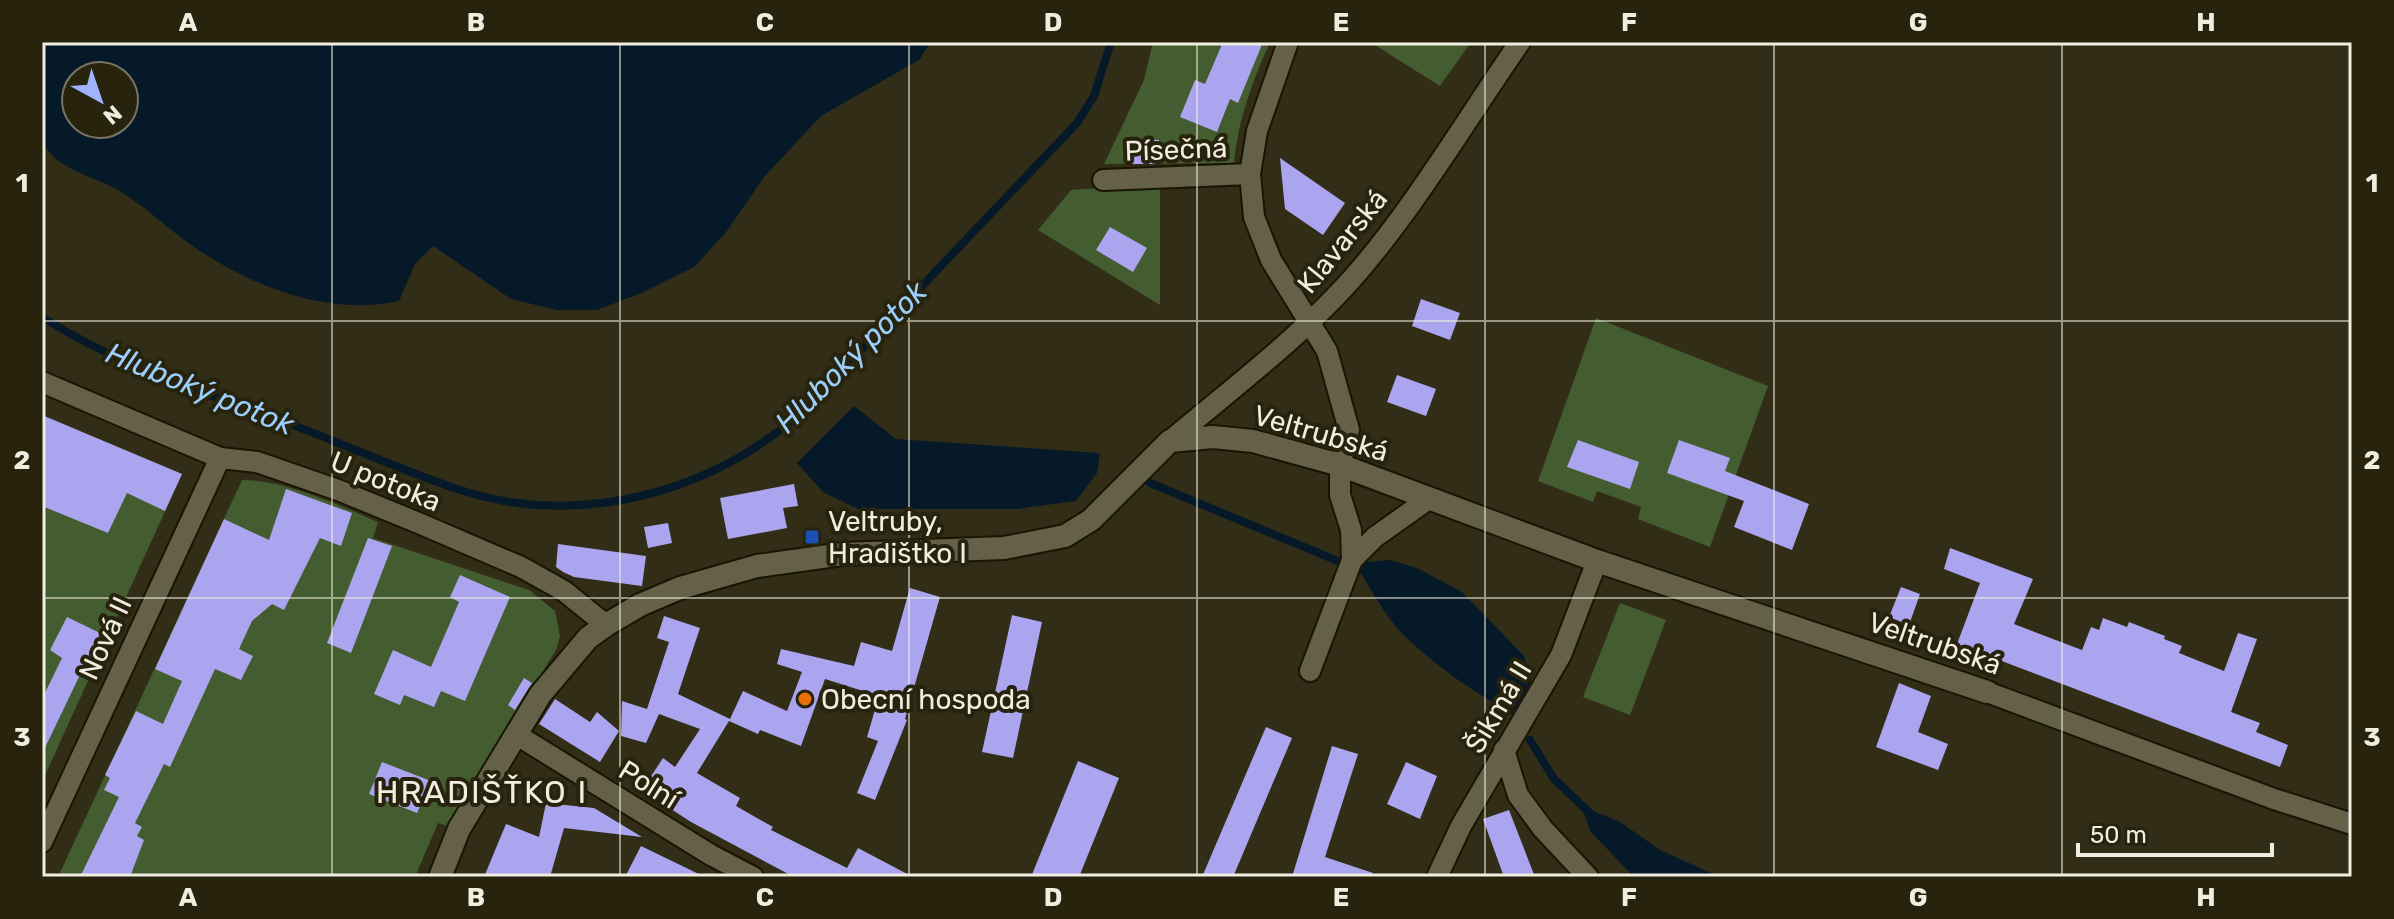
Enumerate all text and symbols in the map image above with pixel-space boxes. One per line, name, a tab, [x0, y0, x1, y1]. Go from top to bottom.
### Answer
text: A	[179, 7, 198, 38]
text: B	[467, 7, 485, 38]
text: C	[756, 7, 774, 38]
text: D	[1044, 7, 1062, 38]
text: E	[1333, 7, 1349, 38]
text: F	[1621, 7, 1637, 38]
text: G	[1909, 7, 1927, 38]
text: H	[2196, 7, 2216, 38]
north arrow	[60, 60, 140, 140]
text: N	[98, 100, 127, 130]
street label: Písečná	[1124, 131, 1228, 168]
text: 1	[16, 168, 28, 199]
text: 1	[2366, 168, 2378, 199]
street label: Klavarská	[1291, 183, 1394, 300]
water label: Hluboký potok	[768, 273, 935, 440]
water label: Hluboký potok	[101, 335, 300, 443]
street label: Veltrubská	[1250, 399, 1392, 468]
street label: U potoka	[326, 444, 446, 518]
text: 2	[14, 445, 30, 476]
text: 2	[2364, 445, 2380, 476]
place label: Veltruby, Hradištko I	[828, 505, 967, 570]
marker: Veltruby, Hradištko I	[803, 528, 821, 546]
street label: Nová II	[72, 592, 139, 685]
street label: Veltrubská	[1864, 605, 2006, 682]
street label: Šikmá II	[1458, 655, 1539, 759]
place label: Obecní hospoda	[821, 683, 1031, 716]
marker: Obecní hospoda	[796, 690, 814, 708]
text: 3	[13, 722, 31, 753]
text: 3	[2363, 722, 2381, 753]
street label: Polní	[613, 753, 686, 816]
district label: HRADIŠŤKO I	[376, 773, 588, 811]
scale bar	[2078, 807, 2272, 857]
text: 50 m	[2090, 821, 2147, 849]
text: A	[179, 882, 198, 913]
text: B	[467, 882, 485, 913]
text: C	[756, 882, 774, 913]
text: D	[1044, 882, 1062, 913]
text: E	[1333, 882, 1349, 913]
text: F	[1621, 882, 1637, 913]
text: G	[1909, 882, 1927, 913]
text: H	[2196, 882, 2216, 913]

